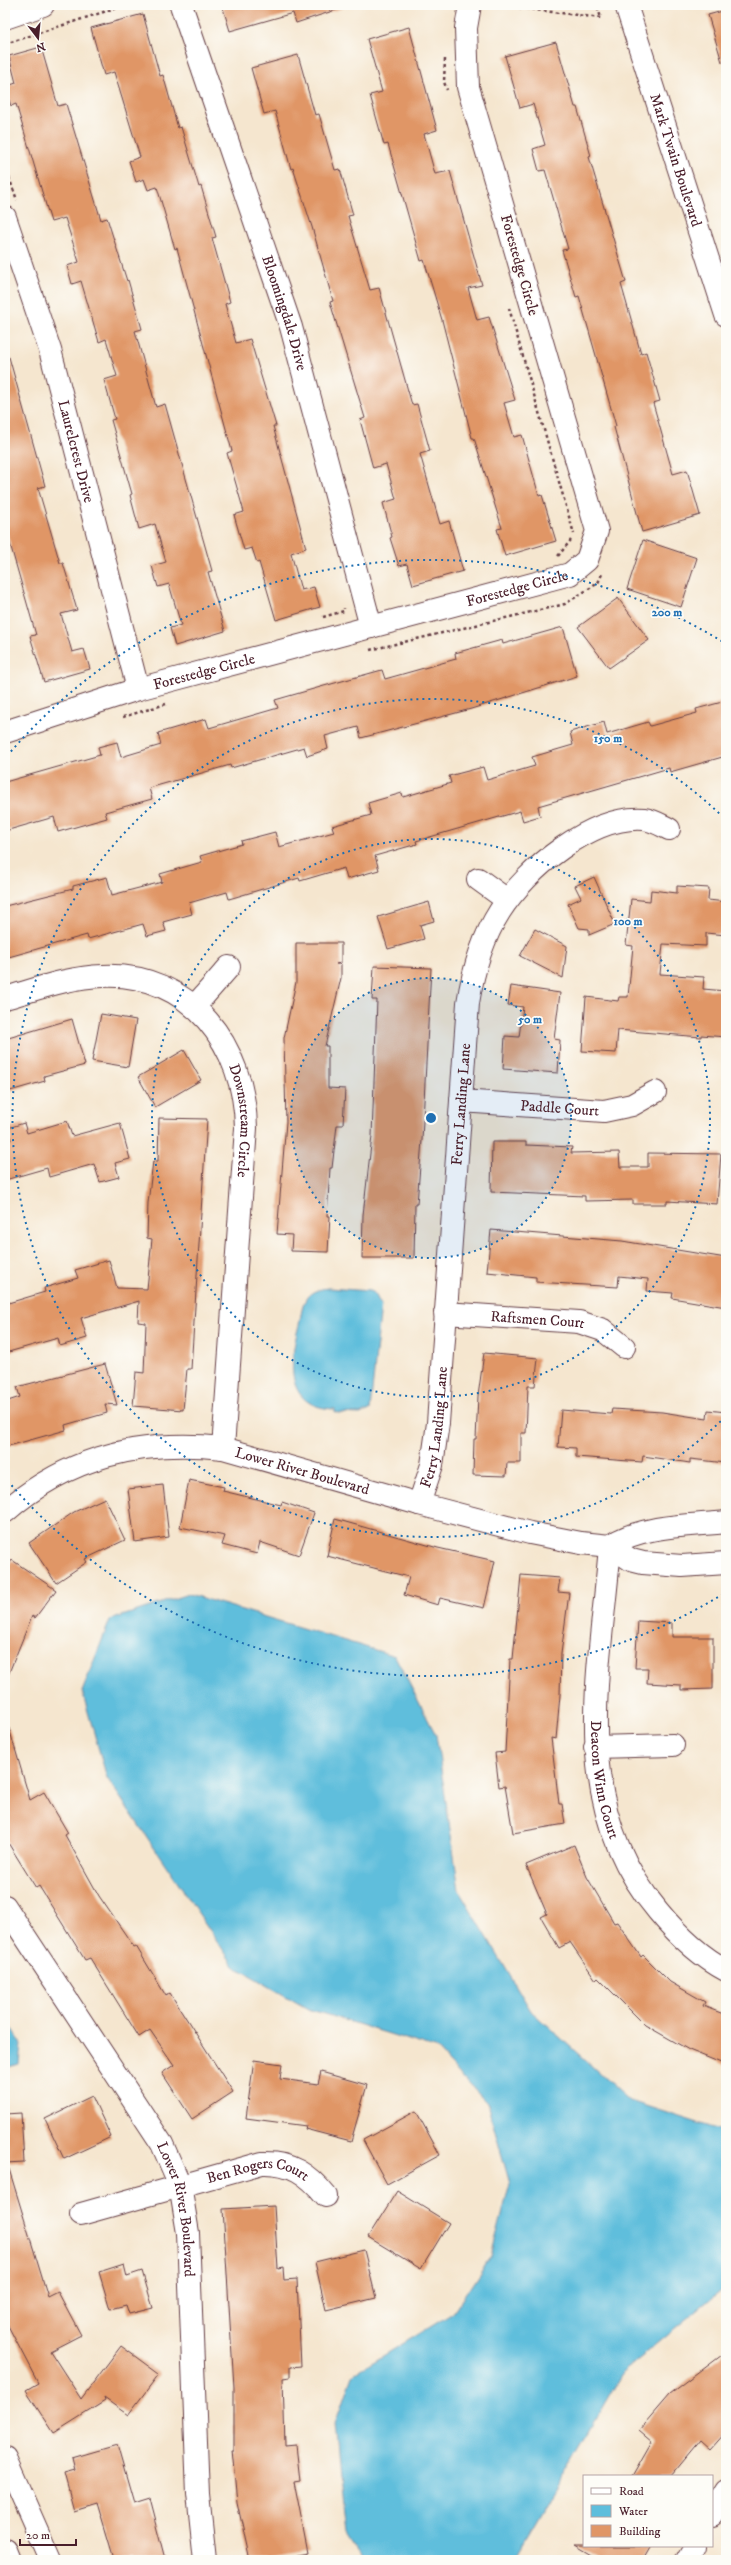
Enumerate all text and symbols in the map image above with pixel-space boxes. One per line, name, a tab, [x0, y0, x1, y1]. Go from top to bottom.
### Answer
north arrow	[18, 18, 58, 58]
text: N	[34, 39, 47, 55]
street label: Mark Twain Boulevard	[645, 91, 706, 230]
street label: Forestedge Circle	[496, 212, 543, 318]
street label: Bloomingdale Drive	[257, 253, 311, 373]
street label: Laurelcrest Drive	[53, 398, 98, 505]
street label: Forestedge Circle	[464, 566, 570, 611]
text: 200 m	[652, 605, 682, 620]
street label: Forestedge Circle	[151, 649, 257, 695]
text: 150 m	[594, 731, 622, 746]
text: 100 m	[614, 914, 642, 929]
text: 50 m	[517, 1012, 542, 1027]
street label: Ferry Landing Lane	[447, 1043, 475, 1166]
street label: Downstream Circle	[224, 1061, 255, 1178]
street label: Paddle Court	[520, 1096, 600, 1121]
centre of rings	[424, 1111, 438, 1125]
street label: Raftsmen Court	[490, 1307, 588, 1333]
street label: Ferry Landing Lane	[416, 1366, 452, 1490]
street label: Lower River Boulevard	[233, 1443, 372, 1500]
street label: Deacon Winn Court	[586, 1720, 623, 1842]
street label: Lower River Boulevard	[152, 2139, 199, 2278]
street label: Ben Rogers Court	[205, 2154, 313, 2188]
legend	[583, 2475, 713, 2547]
text: Road	[619, 2484, 644, 2499]
text: Water	[618, 2504, 648, 2519]
scale bar	[20, 2521, 76, 2547]
text: Building	[619, 2524, 660, 2539]
text: 20 m	[26, 2528, 50, 2543]

